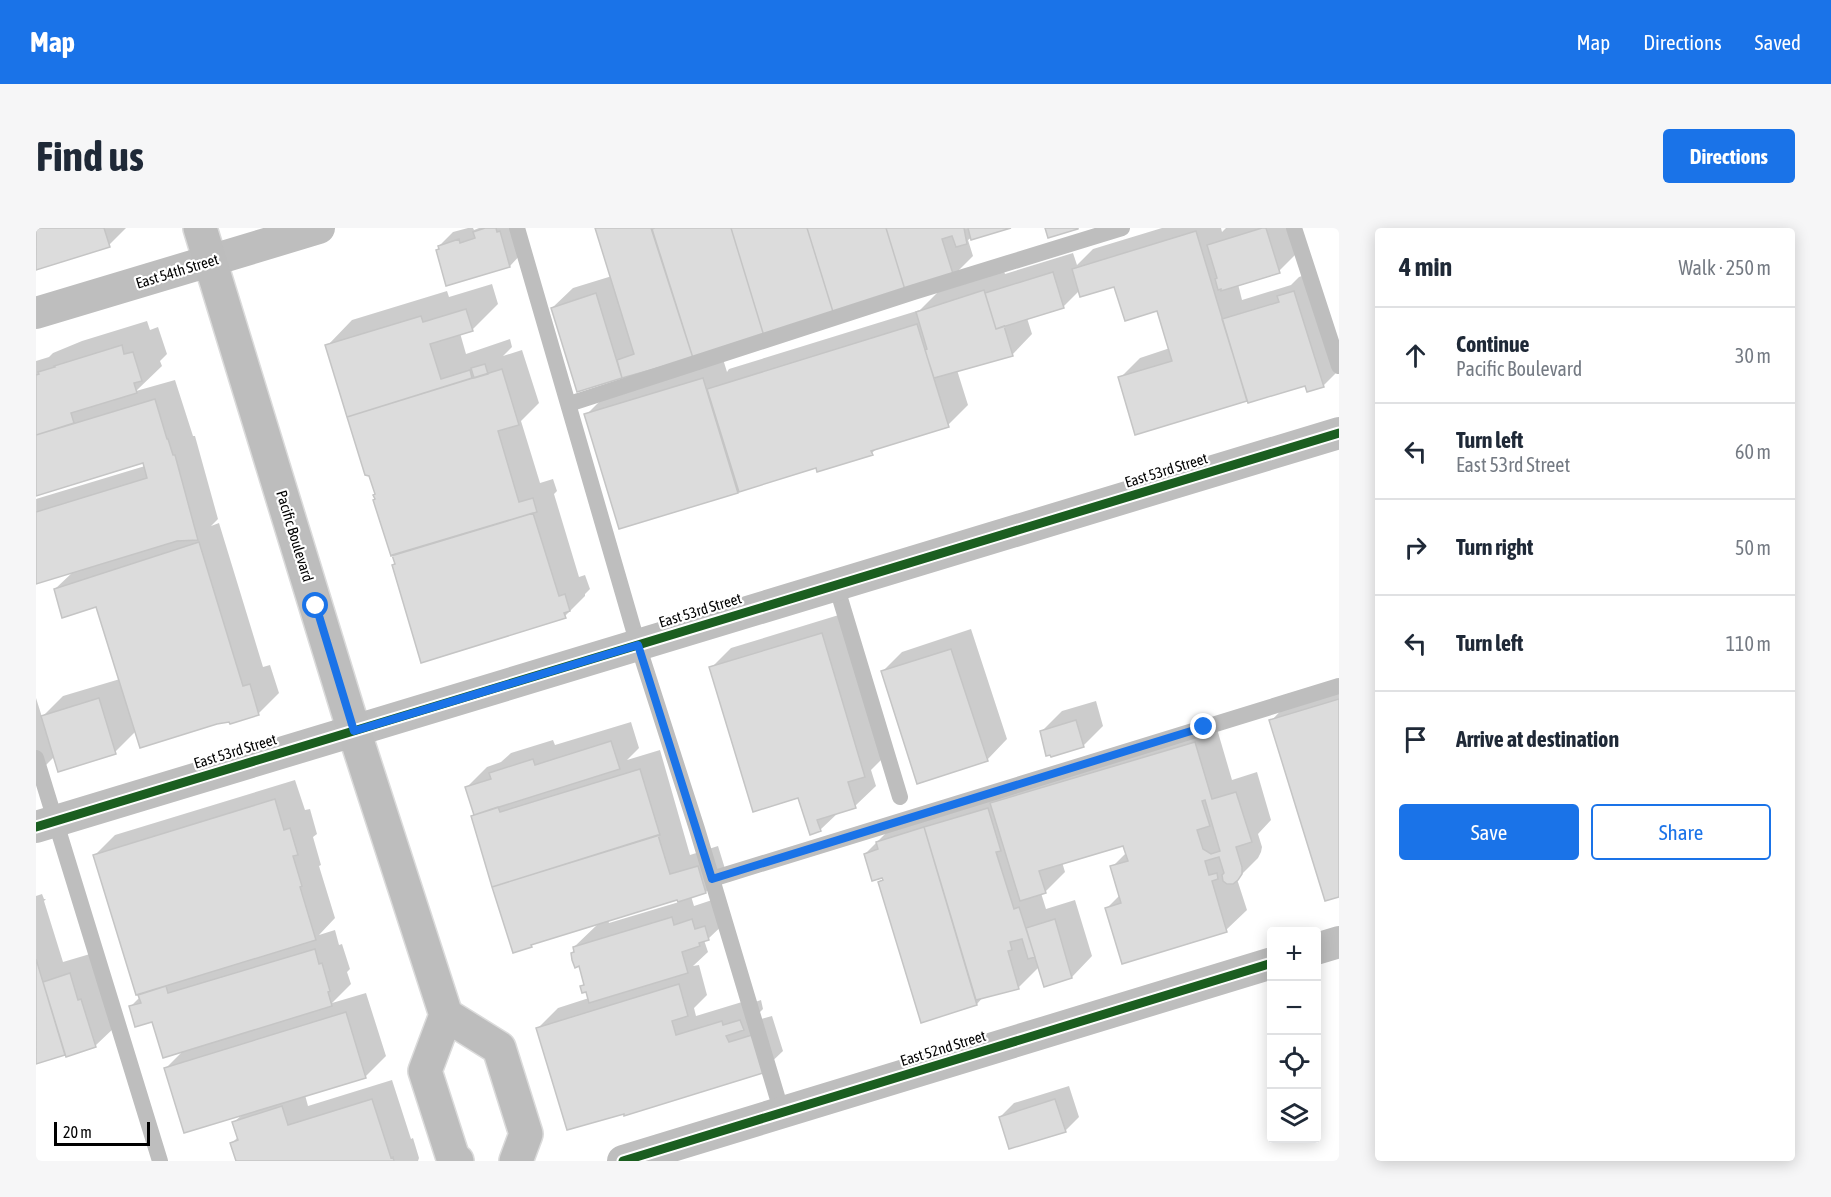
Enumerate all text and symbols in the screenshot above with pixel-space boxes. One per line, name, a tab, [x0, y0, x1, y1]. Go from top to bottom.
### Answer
text: Map	[30, 26, 75, 58]
text: Map	[1576, 30, 1610, 54]
text: Directions	[1643, 30, 1722, 54]
text: Saved	[1755, 30, 1801, 54]
button: Directions	[1663, 129, 1795, 183]
text: Find us	[36, 132, 144, 180]
street label: East 54th Street	[134, 250, 220, 292]
text: 4 min	[1399, 252, 1452, 282]
text: Walk · 250 m	[1679, 256, 1771, 279]
text: Continue	[1456, 331, 1530, 357]
icon: ahead	[1399, 339, 1432, 372]
text: 30 m	[1735, 344, 1771, 367]
text: Pacific Boulevard	[1456, 357, 1582, 380]
text: Turn left	[1456, 427, 1523, 453]
icon: left	[1399, 435, 1432, 468]
text: 60 m	[1735, 440, 1771, 463]
street label: East 53rd Street	[1123, 449, 1209, 491]
text: East 53rd Street	[1456, 453, 1570, 476]
street label: Pacific Boulevard	[273, 488, 317, 584]
icon: right	[1399, 531, 1432, 564]
text: Turn right	[1456, 534, 1533, 560]
text: 50 m	[1735, 536, 1771, 559]
street label: East 53rd Street	[657, 589, 743, 631]
route start	[302, 592, 328, 618]
icon: left	[1399, 627, 1432, 660]
text: Turn left	[1456, 630, 1523, 656]
text: 110 m	[1726, 632, 1771, 655]
route end	[1190, 713, 1216, 739]
icon: arrive	[1399, 723, 1432, 756]
text: Arrive at destination	[1456, 726, 1619, 752]
street label: East 53rd Street	[192, 730, 278, 772]
button: Save	[1399, 804, 1579, 860]
button: Share	[1591, 804, 1771, 860]
map controls	[1267, 927, 1321, 1143]
button: +	[1267, 927, 1321, 981]
button: −	[1267, 981, 1321, 1035]
street label: East 52nd Street	[898, 1027, 988, 1069]
button: locate	[1267, 1035, 1321, 1089]
button: layers	[1267, 1089, 1321, 1143]
scale bar	[54, 1119, 150, 1146]
text: 20 m	[63, 1123, 92, 1141]

